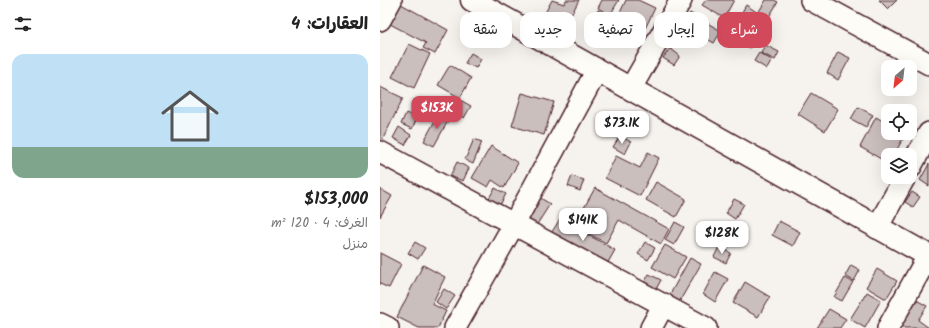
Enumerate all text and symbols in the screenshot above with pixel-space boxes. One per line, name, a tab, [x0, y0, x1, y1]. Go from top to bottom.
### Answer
text: العقارات: 4	[291, 11, 368, 38]
chip: شقة	[460, 12, 512, 48]
chip: جديد	[520, 12, 576, 48]
chip: تصفية	[584, 12, 646, 48]
chip: إيجار	[654, 12, 709, 48]
chip: شراء	[717, 12, 772, 48]
icon: filters	[12, 13, 34, 35]
north arrow	[881, 60, 917, 96]
map controls	[881, 60, 917, 184]
icon: home	[154, 80, 226, 152]
pin: $153K	[409, 96, 465, 130]
text: $153K	[420, 98, 454, 119]
button: locate	[881, 104, 917, 140]
pin: $73.1K	[589, 111, 655, 145]
text: $73.1K	[604, 113, 640, 134]
button: layers	[881, 148, 917, 184]
text: $153,000	[304, 186, 368, 213]
pin: $141K	[555, 208, 611, 242]
text: $141K	[568, 210, 598, 231]
text: الغرف: 4 · 120 m²	[271, 213, 368, 234]
pin: $128K	[694, 221, 750, 255]
text: $128K	[705, 223, 739, 244]
text: منزل	[342, 234, 368, 255]

